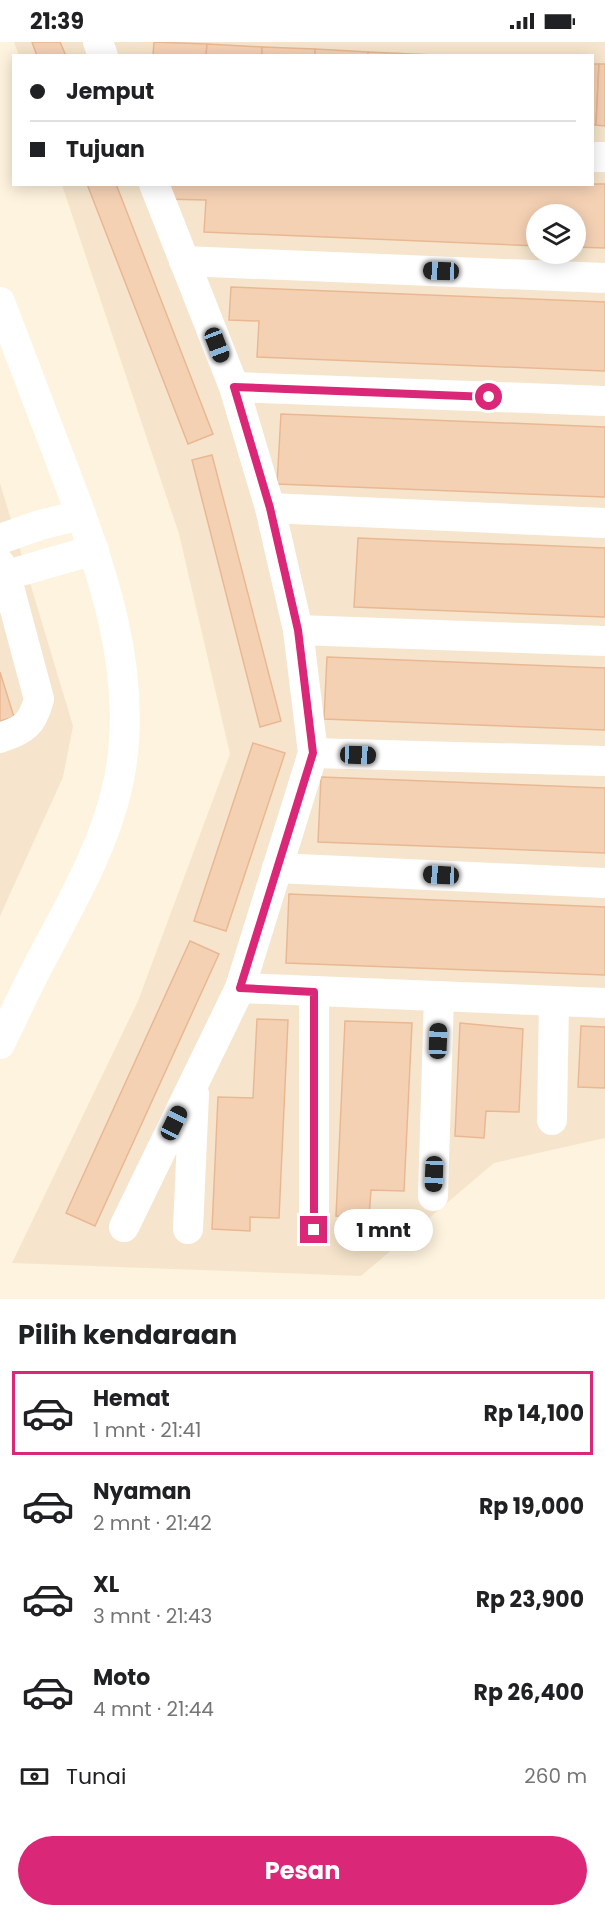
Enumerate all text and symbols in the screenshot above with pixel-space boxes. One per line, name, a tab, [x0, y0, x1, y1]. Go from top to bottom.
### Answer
text: 21:39	[30, 6, 84, 37]
text: Jemput	[66, 76, 154, 107]
text: Tujuan	[66, 134, 145, 165]
map controls	[526, 204, 586, 264]
button: layers	[526, 204, 586, 264]
car	[423, 261, 459, 281]
car	[202, 325, 232, 365]
route start	[475, 383, 502, 410]
car	[340, 745, 376, 765]
car	[423, 865, 459, 885]
car	[428, 1023, 448, 1059]
car	[158, 1103, 190, 1143]
car	[424, 1156, 444, 1192]
callout: 1 mnt	[335, 1209, 434, 1251]
route end	[300, 1216, 327, 1243]
text: 1 mnt	[356, 1216, 411, 1244]
text: Pilih kendaraan	[18, 1316, 237, 1353]
text: Hemat	[93, 1383, 170, 1414]
icon: car	[21, 1386, 75, 1440]
text: Rp 14,100	[484, 1398, 584, 1429]
text: 1 mnt · 21:41	[93, 1416, 201, 1444]
text: Nyaman	[93, 1476, 191, 1507]
icon: car	[21, 1479, 75, 1533]
text: Rp 19,000	[479, 1491, 584, 1522]
text: 2 mnt · 21:42	[93, 1509, 212, 1537]
text: XL	[93, 1569, 119, 1600]
icon: car	[21, 1572, 75, 1626]
text: Rp 23,900	[476, 1584, 584, 1615]
text: 3 mnt · 21:43	[93, 1602, 212, 1630]
text: Moto	[93, 1662, 150, 1693]
icon: car	[21, 1665, 75, 1719]
text: Rp 26,400	[474, 1677, 584, 1708]
text: 4 mnt · 21:44	[93, 1695, 214, 1723]
icon: cash	[18, 1760, 51, 1793]
text: Tunai	[66, 1761, 126, 1792]
text: 260 m	[524, 1762, 587, 1790]
button: Pesan	[18, 1836, 587, 1905]

